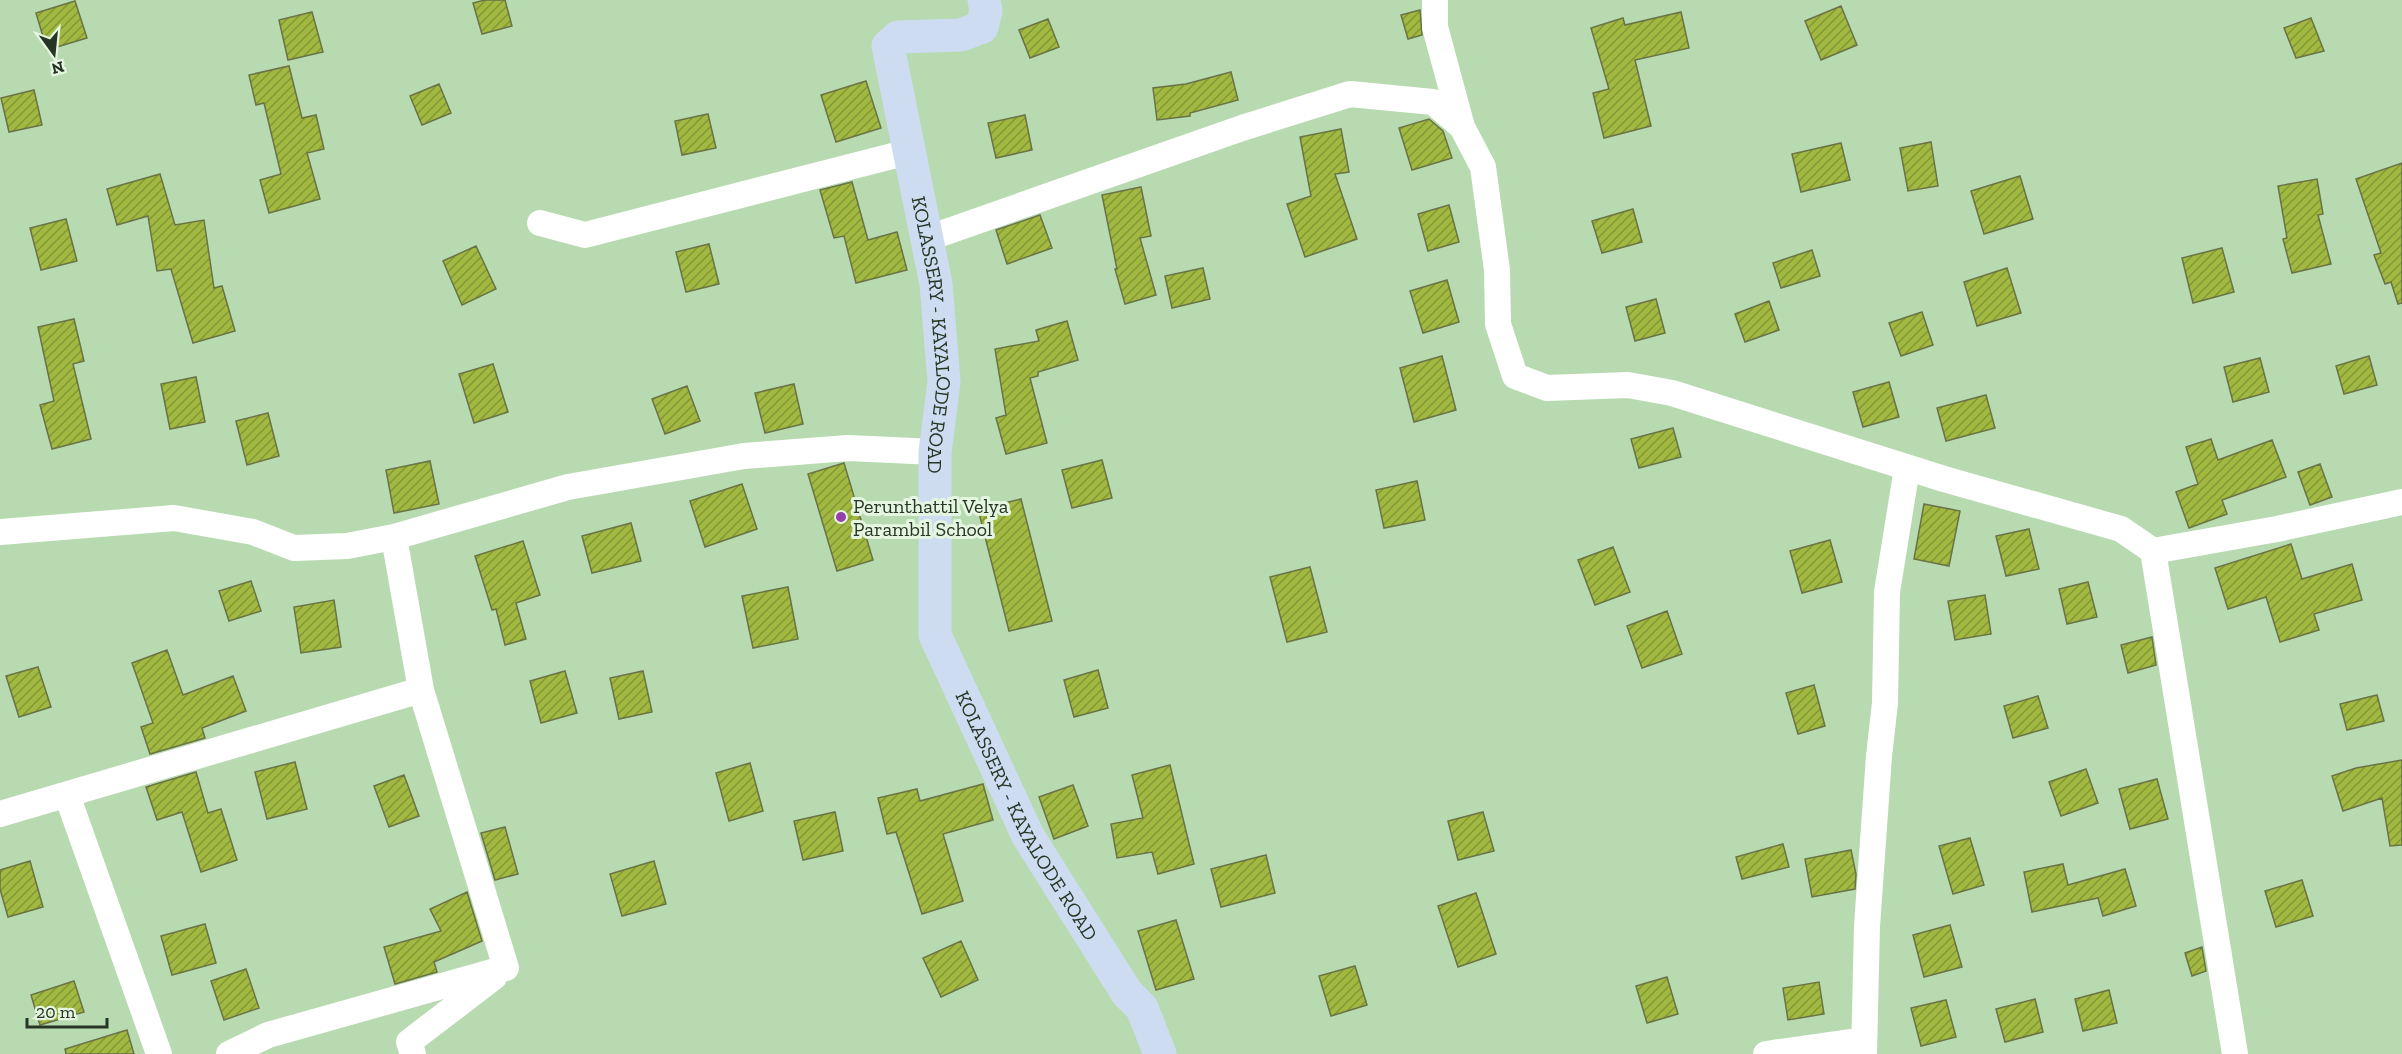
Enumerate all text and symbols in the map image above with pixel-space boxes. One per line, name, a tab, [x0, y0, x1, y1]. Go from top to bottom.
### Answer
north arrow	[24, 24, 84, 84]
text: N	[49, 57, 66, 79]
street label: KOLASSERY - KAYALODE ROAD	[907, 194, 957, 474]
place label: Perunthattil Velya Parambil School	[853, 494, 1009, 541]
marker: Perunthattil Velya Parambil School	[834, 510, 848, 524]
street label: KOLASSERY - KAYALODE ROAD	[950, 687, 1103, 945]
scale bar	[27, 991, 106, 1029]
text: 20 m	[36, 1001, 76, 1023]

